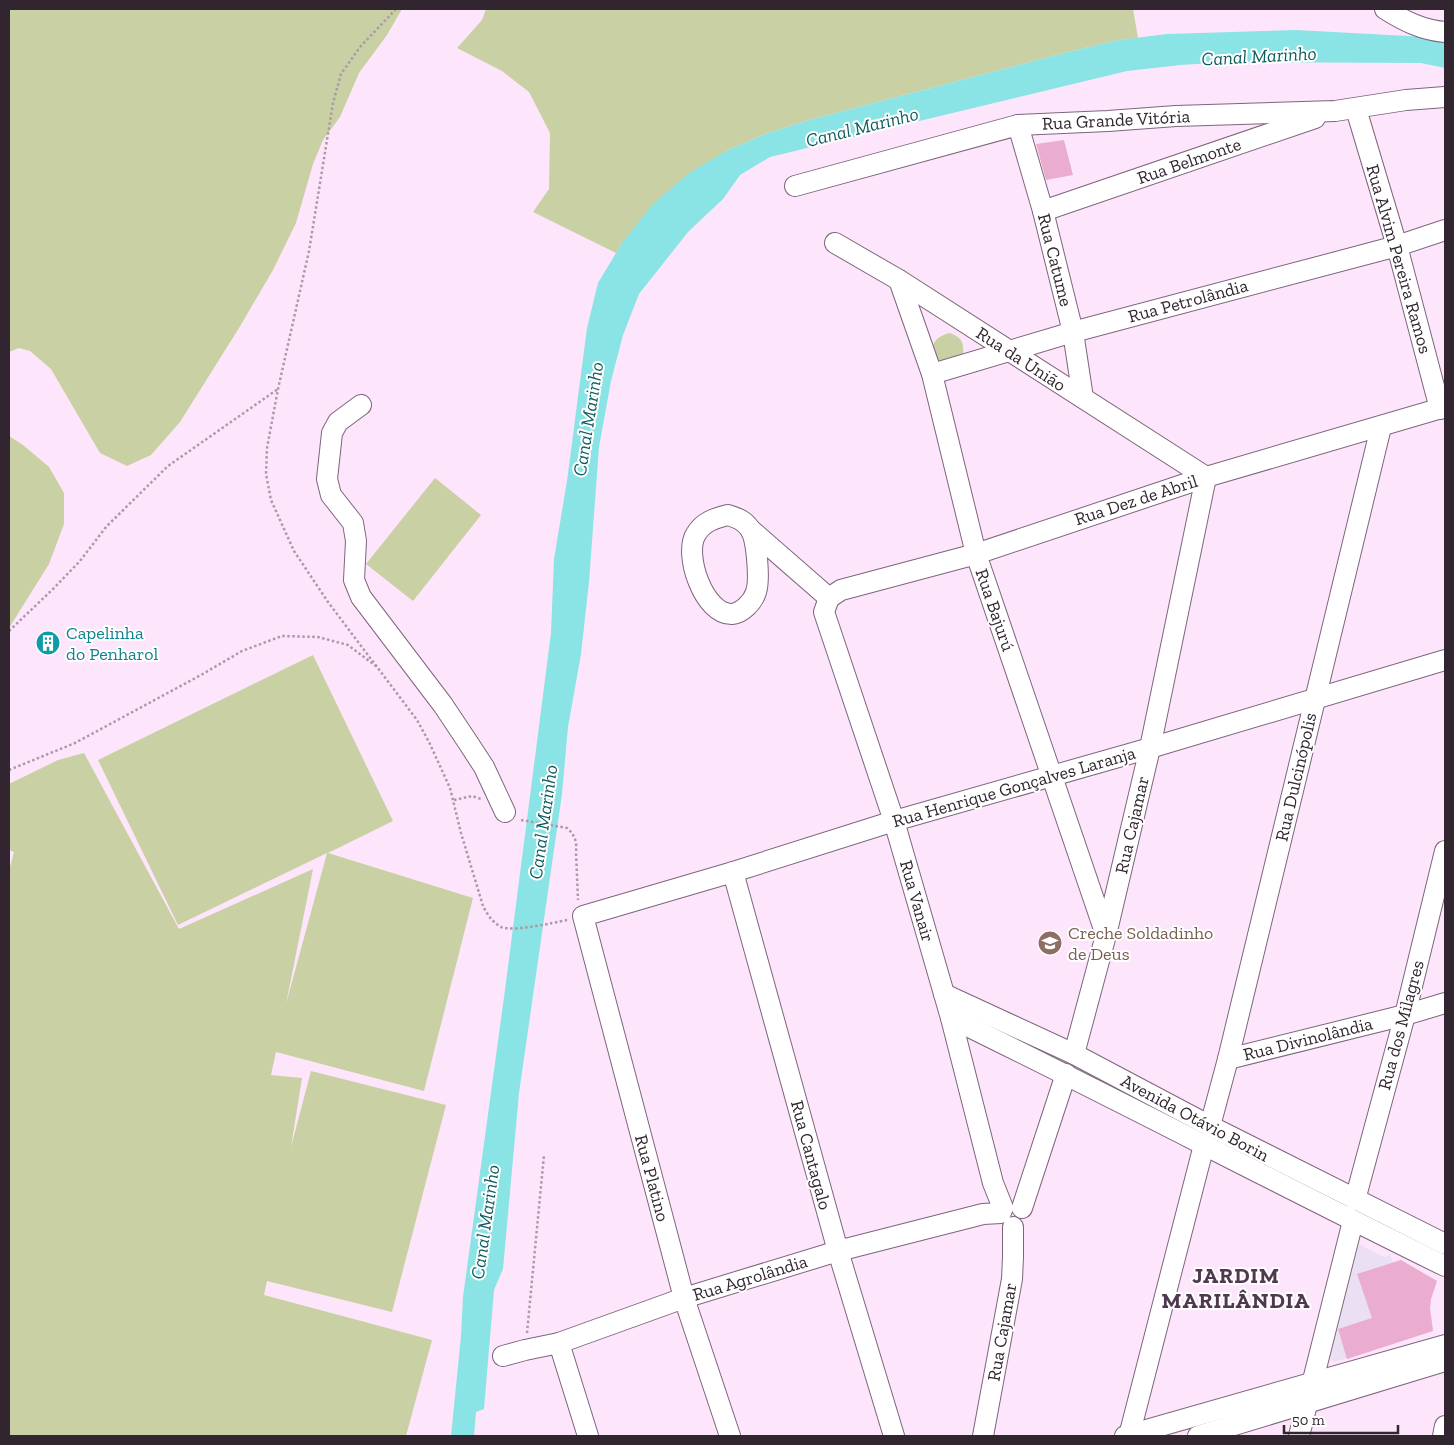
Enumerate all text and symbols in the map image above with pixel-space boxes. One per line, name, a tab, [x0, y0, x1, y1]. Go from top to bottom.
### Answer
water label: Canal Marinho	[1201, 41, 1317, 71]
water label: Canal Marinho	[803, 102, 921, 152]
street label: Rua Grande Vitória	[1041, 105, 1191, 135]
street label: Rua Belmonte	[1134, 133, 1244, 189]
street label: Rua Alvim Pereira Ramos	[1361, 162, 1437, 356]
street label: Rua Catume	[1033, 211, 1077, 309]
street label: Rua Petrolândia	[1126, 274, 1251, 328]
street label: Rua da União	[972, 322, 1070, 396]
water label: Canal Marinho	[568, 360, 608, 478]
street label: Rua Dez de Abril	[1072, 470, 1201, 530]
street label: Rua Bajurú	[971, 566, 1019, 654]
place label: Capelinha do Penharol	[66, 622, 158, 665]
building icon: Capelinha do Penharol	[35, 630, 61, 656]
street label: Rua Dulcinópolis	[1271, 710, 1322, 843]
street label: Rua Henrique Gonçalves Laranja	[890, 742, 1138, 832]
water label: Canal Marinho	[524, 763, 562, 881]
street label: Rua Cajamar	[1110, 774, 1154, 876]
street label: Rua Vanair	[895, 857, 939, 945]
place label: Creche Soldadinho de Deus	[1068, 922, 1213, 965]
school or university icon: Creche Soldadinho de Deus	[1037, 930, 1063, 956]
street label: Rua dos Milagres	[1373, 958, 1429, 1092]
street label: Rua Divinolândia	[1241, 1012, 1375, 1066]
street label: Avenida Otávio Borin	[1117, 1070, 1274, 1167]
street label: Rua Cantagalo	[786, 1098, 836, 1212]
street label: Rua Platino	[630, 1132, 674, 1224]
water label: Canal Marinho	[466, 1163, 504, 1281]
street label: Rua Agrolândia	[690, 1250, 810, 1306]
district label: JARDIM MARILÂNDIA	[1162, 1262, 1310, 1314]
street label: Rua Cajamar	[983, 1281, 1021, 1383]
scale bar	[1284, 1402, 1398, 1434]
text: 50 m	[1292, 1411, 1325, 1429]

